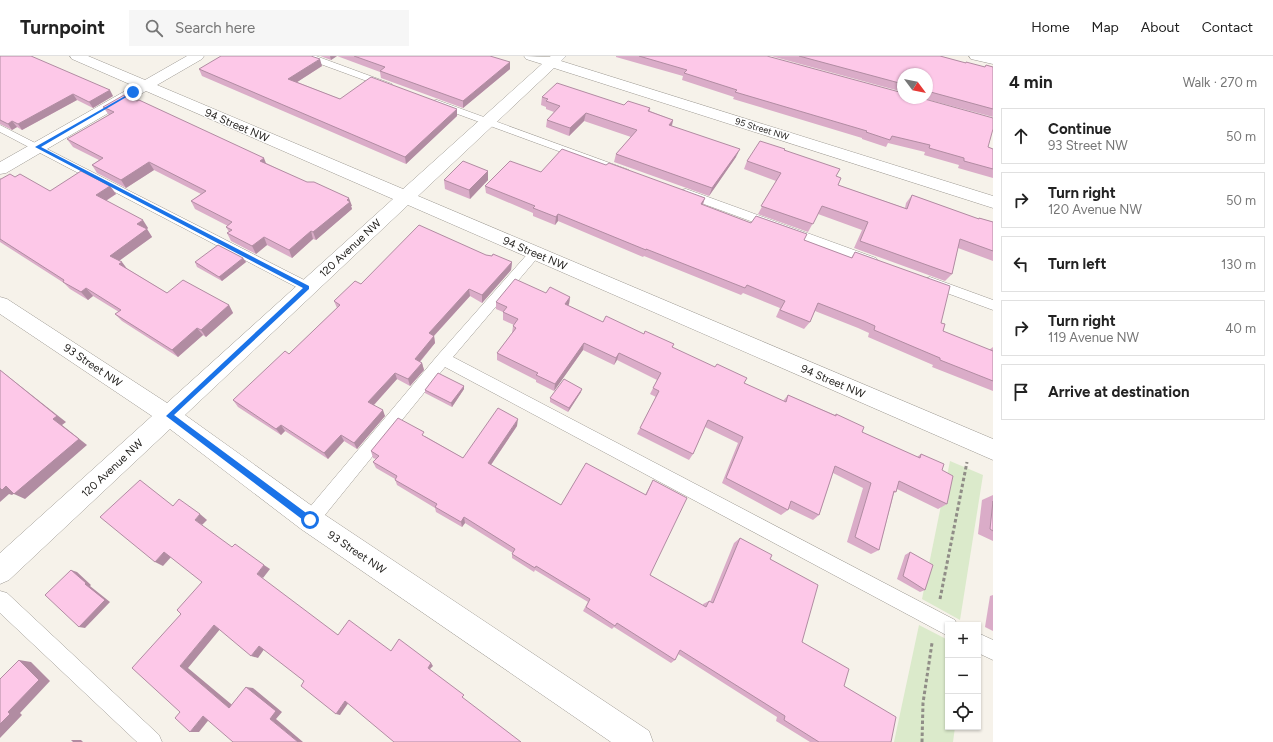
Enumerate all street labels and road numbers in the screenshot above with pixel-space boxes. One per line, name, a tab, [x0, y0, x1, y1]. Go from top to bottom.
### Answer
street label: 94 Street NW	[203, 106, 271, 145]
street label: 95 Street NW	[734, 115, 791, 142]
street label: 120 Avenue NW	[317, 216, 384, 280]
street label: 94 Street NW	[501, 234, 569, 273]
street label: 93 Street NW	[61, 341, 125, 390]
street label: 94 Street NW	[799, 362, 867, 401]
street label: 120 Avenue NW	[79, 436, 146, 500]
street label: 93 Street NW	[325, 528, 389, 577]

